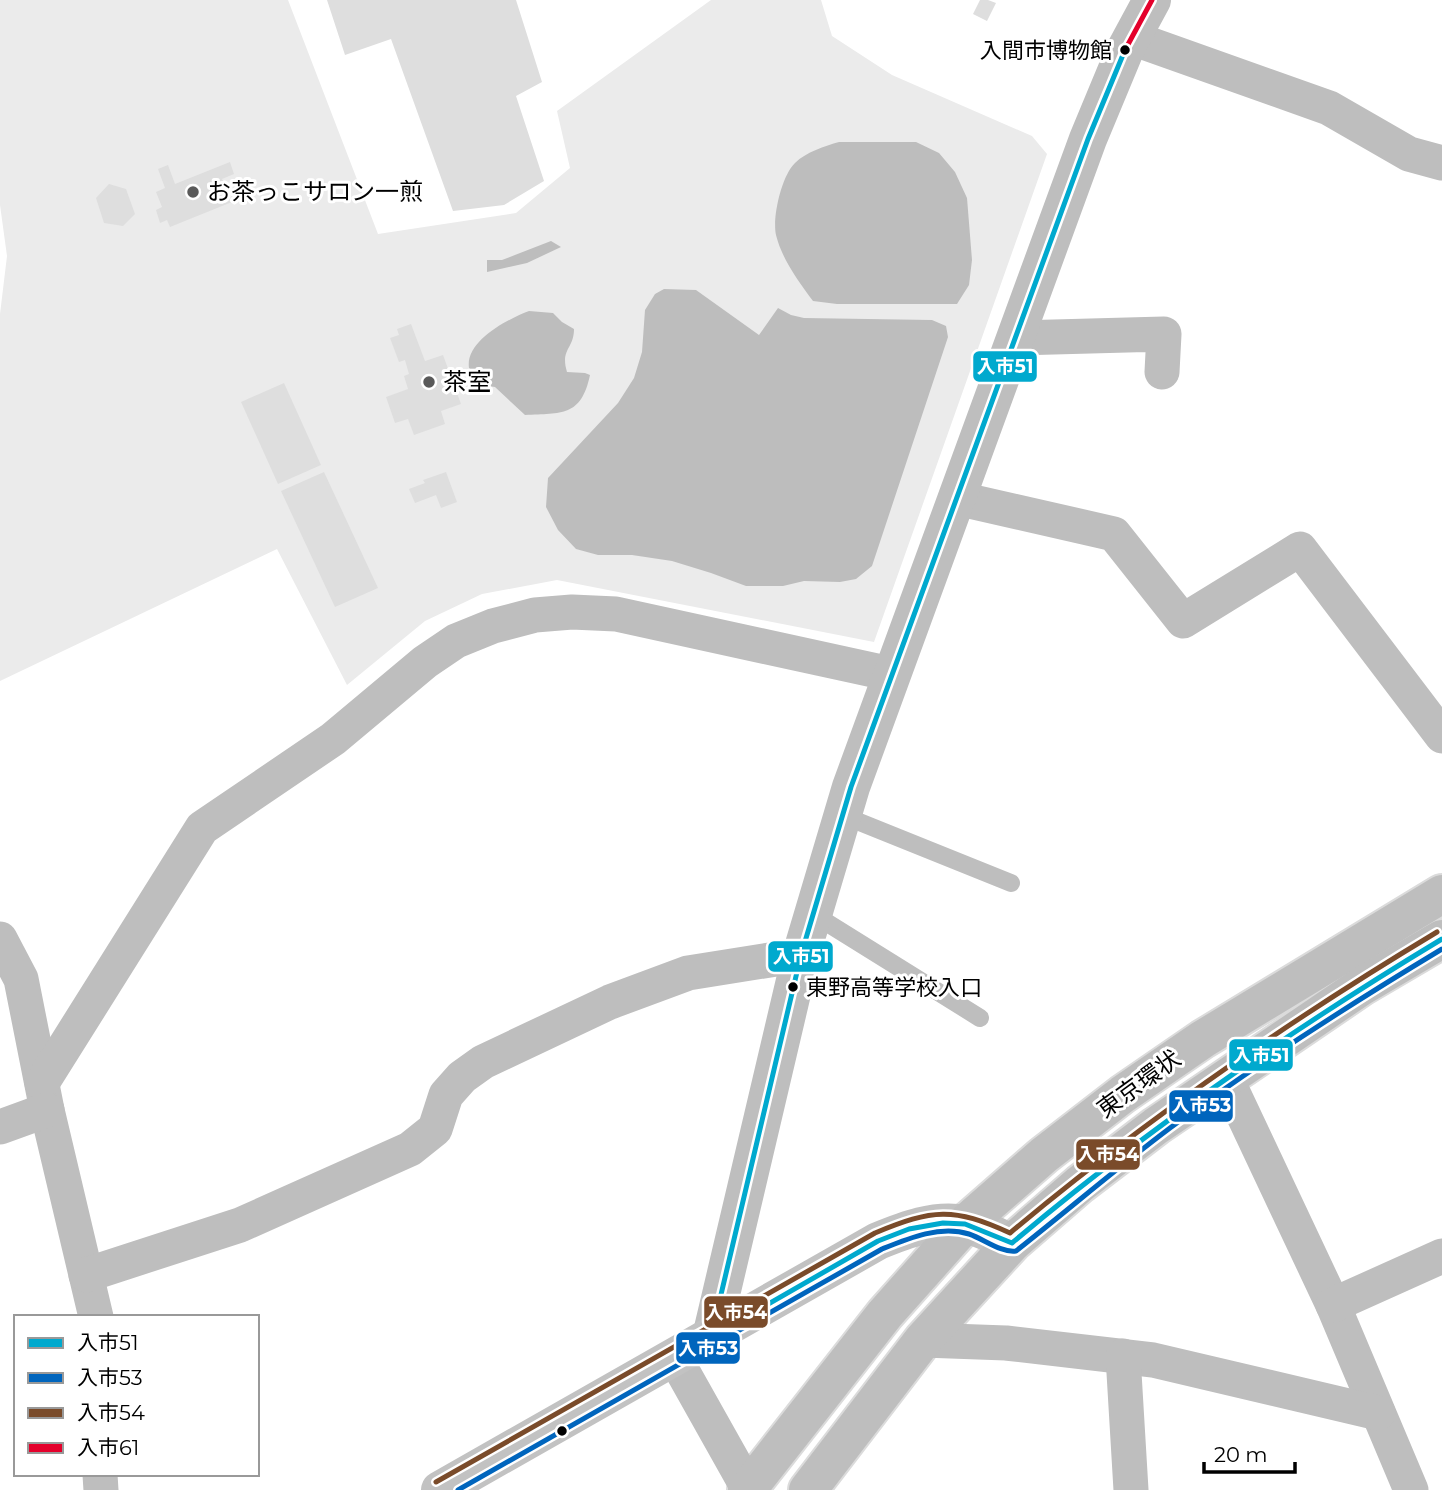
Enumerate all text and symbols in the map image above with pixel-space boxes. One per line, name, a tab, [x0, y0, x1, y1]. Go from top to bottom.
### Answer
place label: 入間市博物館	[980, 37, 1112, 64]
marker: 入間市博物館	[1118, 43, 1132, 57]
place label: お茶っこサロン一煎	[207, 177, 423, 206]
marker: お茶っこサロン一煎	[185, 184, 201, 200]
line badge: 入市51	[972, 350, 1038, 383]
text: 入市51	[977, 355, 1033, 378]
place label: 茶室	[443, 367, 491, 396]
marker: 茶室	[421, 374, 437, 390]
line badge: 入市51	[767, 940, 834, 973]
text: 入市51	[773, 945, 829, 968]
place label: 東野高等学校入口	[806, 974, 982, 1001]
marker: 東野高等学校入口	[786, 980, 800, 994]
line badge: 入市51	[1228, 1038, 1294, 1072]
street label: 東京環状	[1091, 1044, 1186, 1124]
text: 入市51	[1233, 1044, 1289, 1067]
line badge: 入市53	[1168, 1089, 1234, 1123]
text: 入市53	[1171, 1094, 1231, 1117]
line badge: 入市54	[1075, 1138, 1141, 1171]
text: 入市54	[1077, 1143, 1139, 1166]
line badge: 入市54	[703, 1295, 769, 1329]
text: 入市54	[705, 1301, 767, 1324]
legend	[14, 1315, 259, 1476]
text: 入市51	[77, 1330, 138, 1355]
line badge: 入市53	[675, 1331, 741, 1365]
text: 入市53	[678, 1337, 738, 1360]
text: 入市53	[77, 1365, 143, 1390]
text: 入市54	[77, 1400, 145, 1425]
unlabelled marker	[555, 1424, 569, 1438]
scale bar	[1204, 1430, 1295, 1474]
text: 入市61	[77, 1435, 139, 1460]
text: 20 m	[1214, 1442, 1268, 1467]

